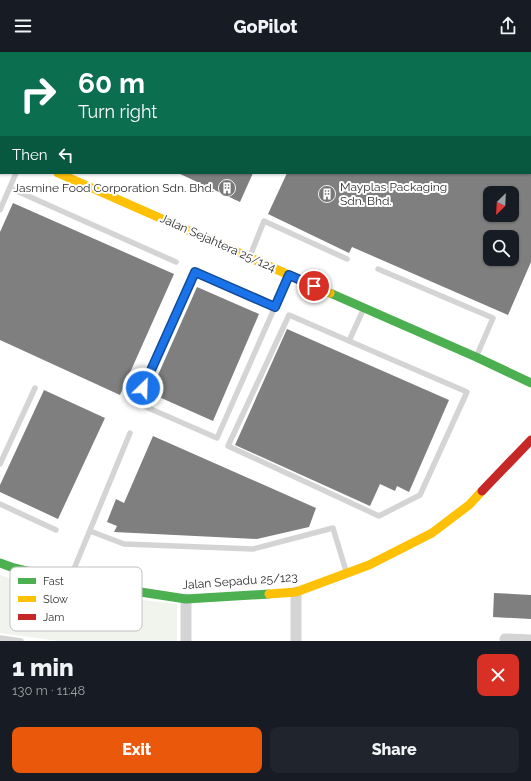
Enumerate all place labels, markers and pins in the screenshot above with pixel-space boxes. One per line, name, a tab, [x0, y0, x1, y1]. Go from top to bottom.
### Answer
building icon: Jasmine Food Corporation Sdn. Bhd.	[217, 178, 237, 198]
place label: Mayplas Packaging Sdn. Bhd.	[340, 180, 447, 208]
place label: Jasmine Food Corporation Sdn. Bhd.	[13, 181, 214, 195]
building icon: Mayplas Packaging Sdn. Bhd.	[317, 184, 337, 204]
pin	[297, 269, 331, 303]

